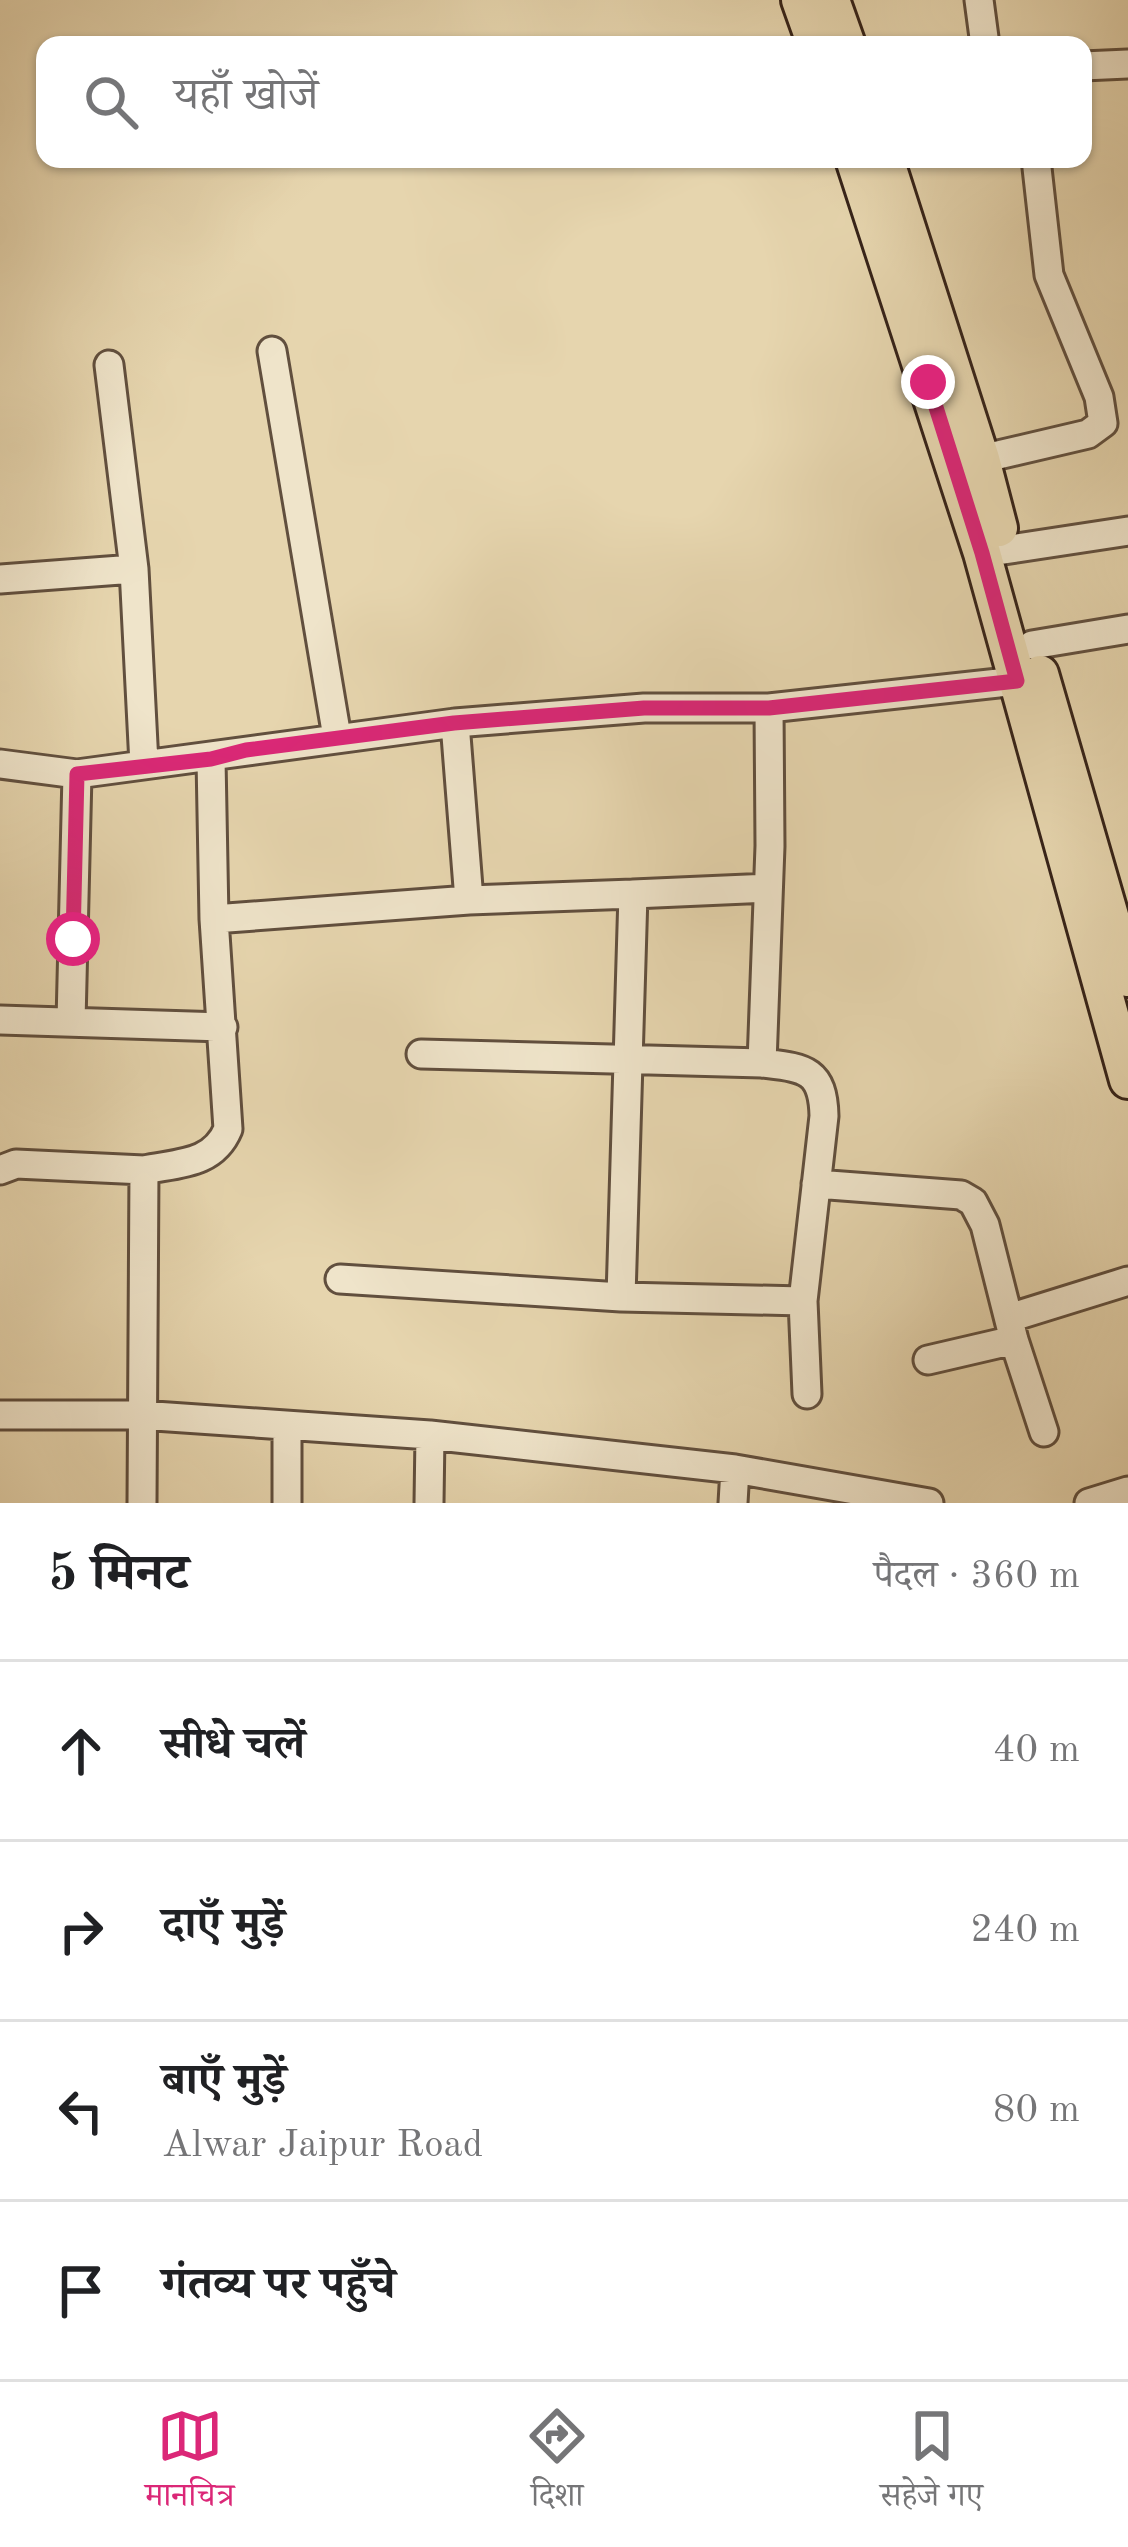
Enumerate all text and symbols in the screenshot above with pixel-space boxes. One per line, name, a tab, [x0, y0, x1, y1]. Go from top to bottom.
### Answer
search box	[36, 36, 1092, 168]
icon: search	[78, 69, 144, 135]
text: यहाँ खोजें	[174, 75, 318, 120]
route end	[901, 355, 955, 409]
route start	[46, 912, 100, 966]
text: 5 मिनट	[48, 1550, 189, 1601]
text: पैदल · 360 m	[874, 1557, 1080, 1596]
icon: ahead	[48, 1718, 114, 1784]
text: सीधे चलें	[162, 1724, 305, 1769]
text: 40 m	[993, 1731, 1080, 1770]
icon: right	[48, 1898, 114, 1964]
text: दाएँ मुड़ें	[162, 1904, 285, 1949]
text: 240 m	[970, 1911, 1080, 1950]
text: बाएँ मुड़ें	[162, 2060, 286, 2105]
icon: left	[48, 2078, 114, 2144]
text: 80 m	[993, 2091, 1080, 2130]
text: Alwar Jaipur Road	[162, 2126, 483, 2165]
icon: arrive	[48, 2258, 114, 2324]
text: गंतव्य पर पहुँचे	[162, 2264, 395, 2309]
tab: मानचित्र	[145, 2403, 234, 2527]
tab: दिशा	[524, 2403, 590, 2527]
tab: सहेजे गए	[880, 2403, 983, 2527]

